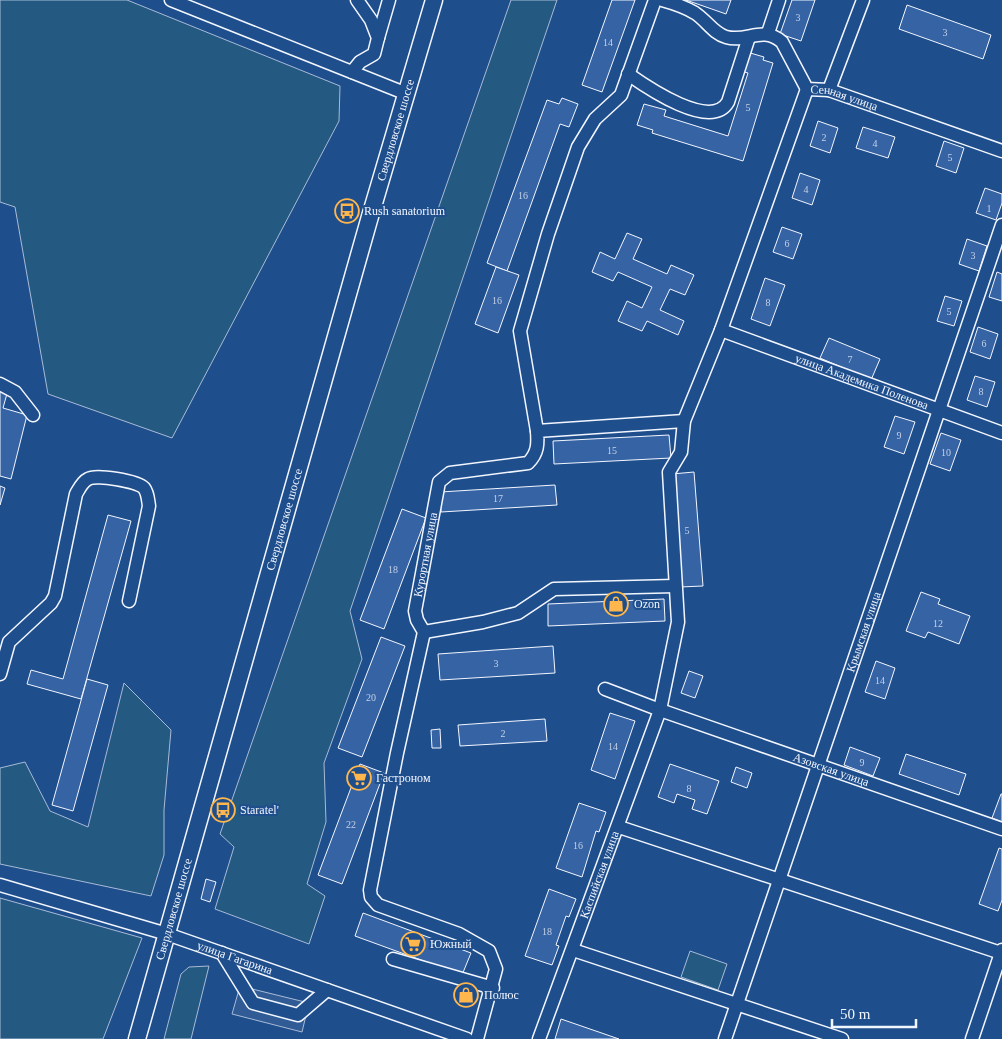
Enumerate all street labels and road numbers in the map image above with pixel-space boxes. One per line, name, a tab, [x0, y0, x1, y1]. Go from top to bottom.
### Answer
street label: Свердловское шоссе	[374, 78, 417, 183]
street label: Сенная улица	[810, 82, 880, 114]
street label: улица Академика Поленова	[793, 351, 931, 413]
street label: Свердловское шоссе	[263, 467, 305, 572]
street label: Курортная улица	[411, 510, 440, 598]
street label: Крымская улица	[843, 589, 884, 674]
street label: Азовская улица	[791, 750, 872, 789]
street label: Каспийская улица	[577, 828, 622, 920]
street label: Свердловское шоссе	[153, 857, 195, 962]
street label: улица Гагарина	[195, 938, 275, 978]

